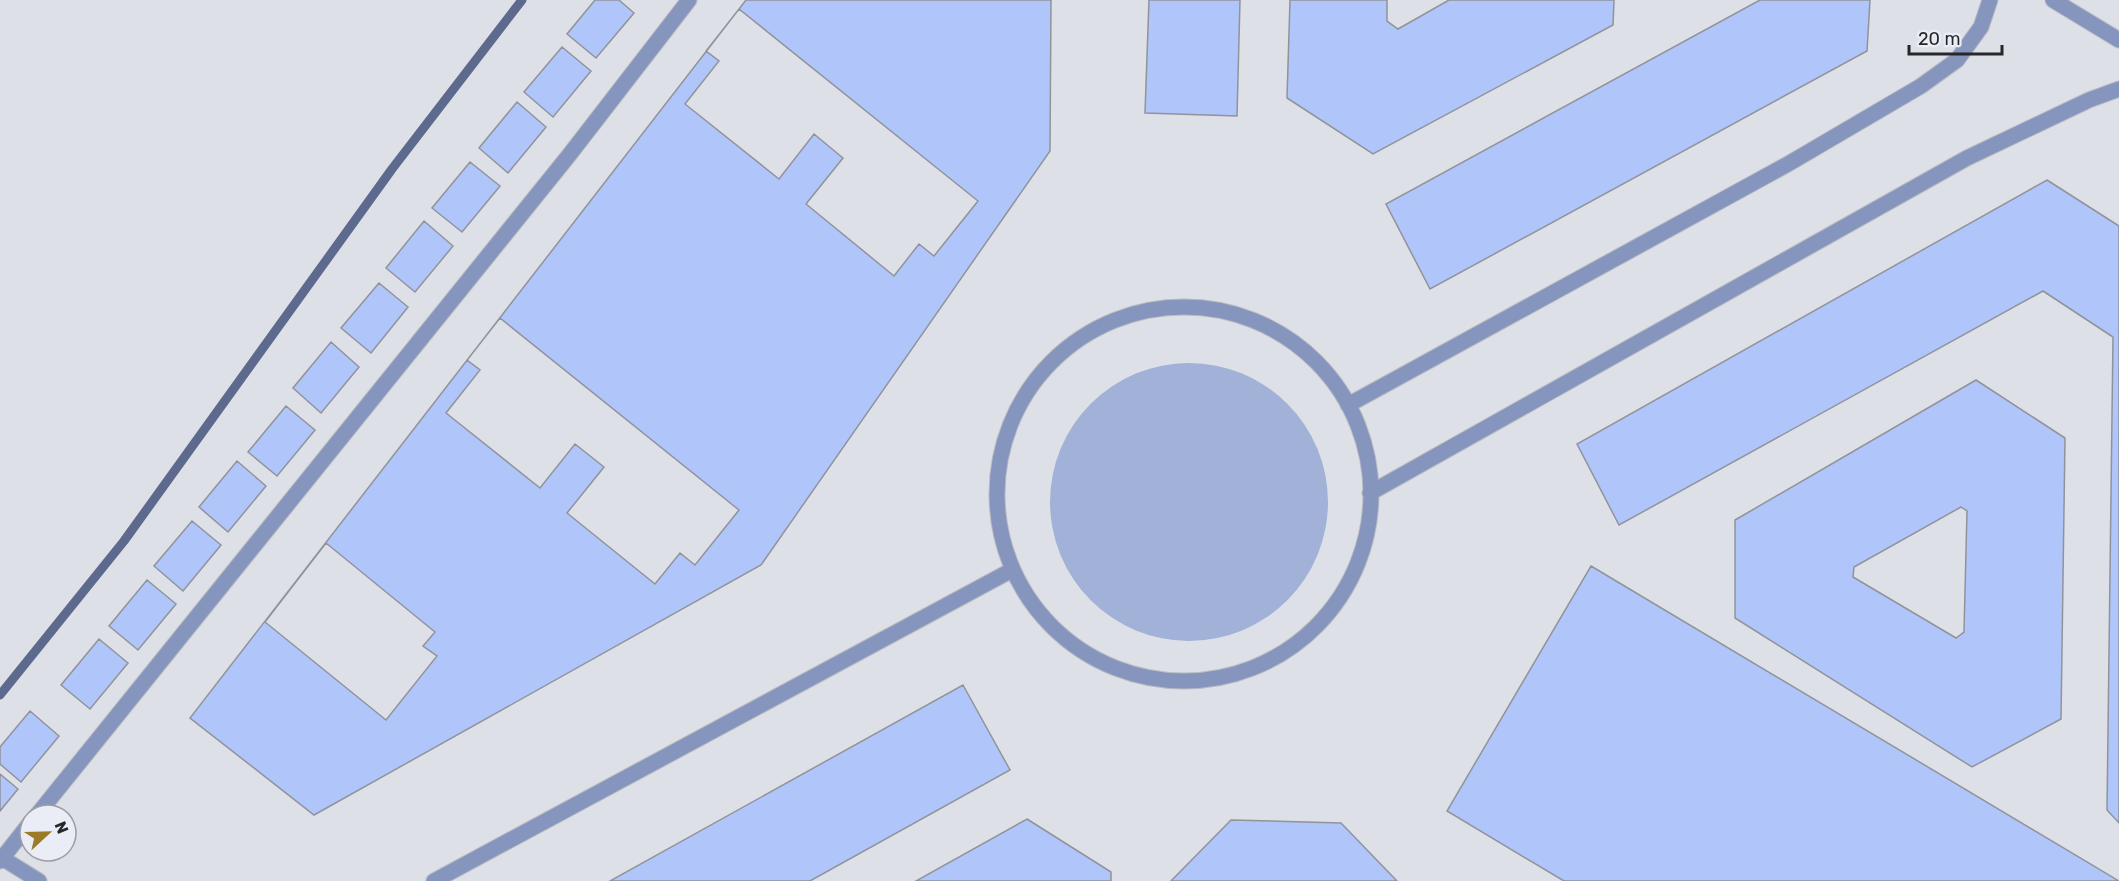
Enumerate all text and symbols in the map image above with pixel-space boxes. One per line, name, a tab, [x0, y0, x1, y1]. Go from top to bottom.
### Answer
scale bar	[1909, 18, 2002, 56]
text: 20 m	[1918, 28, 1960, 50]
north arrow	[18, 803, 78, 863]
text: N	[50, 819, 72, 836]

